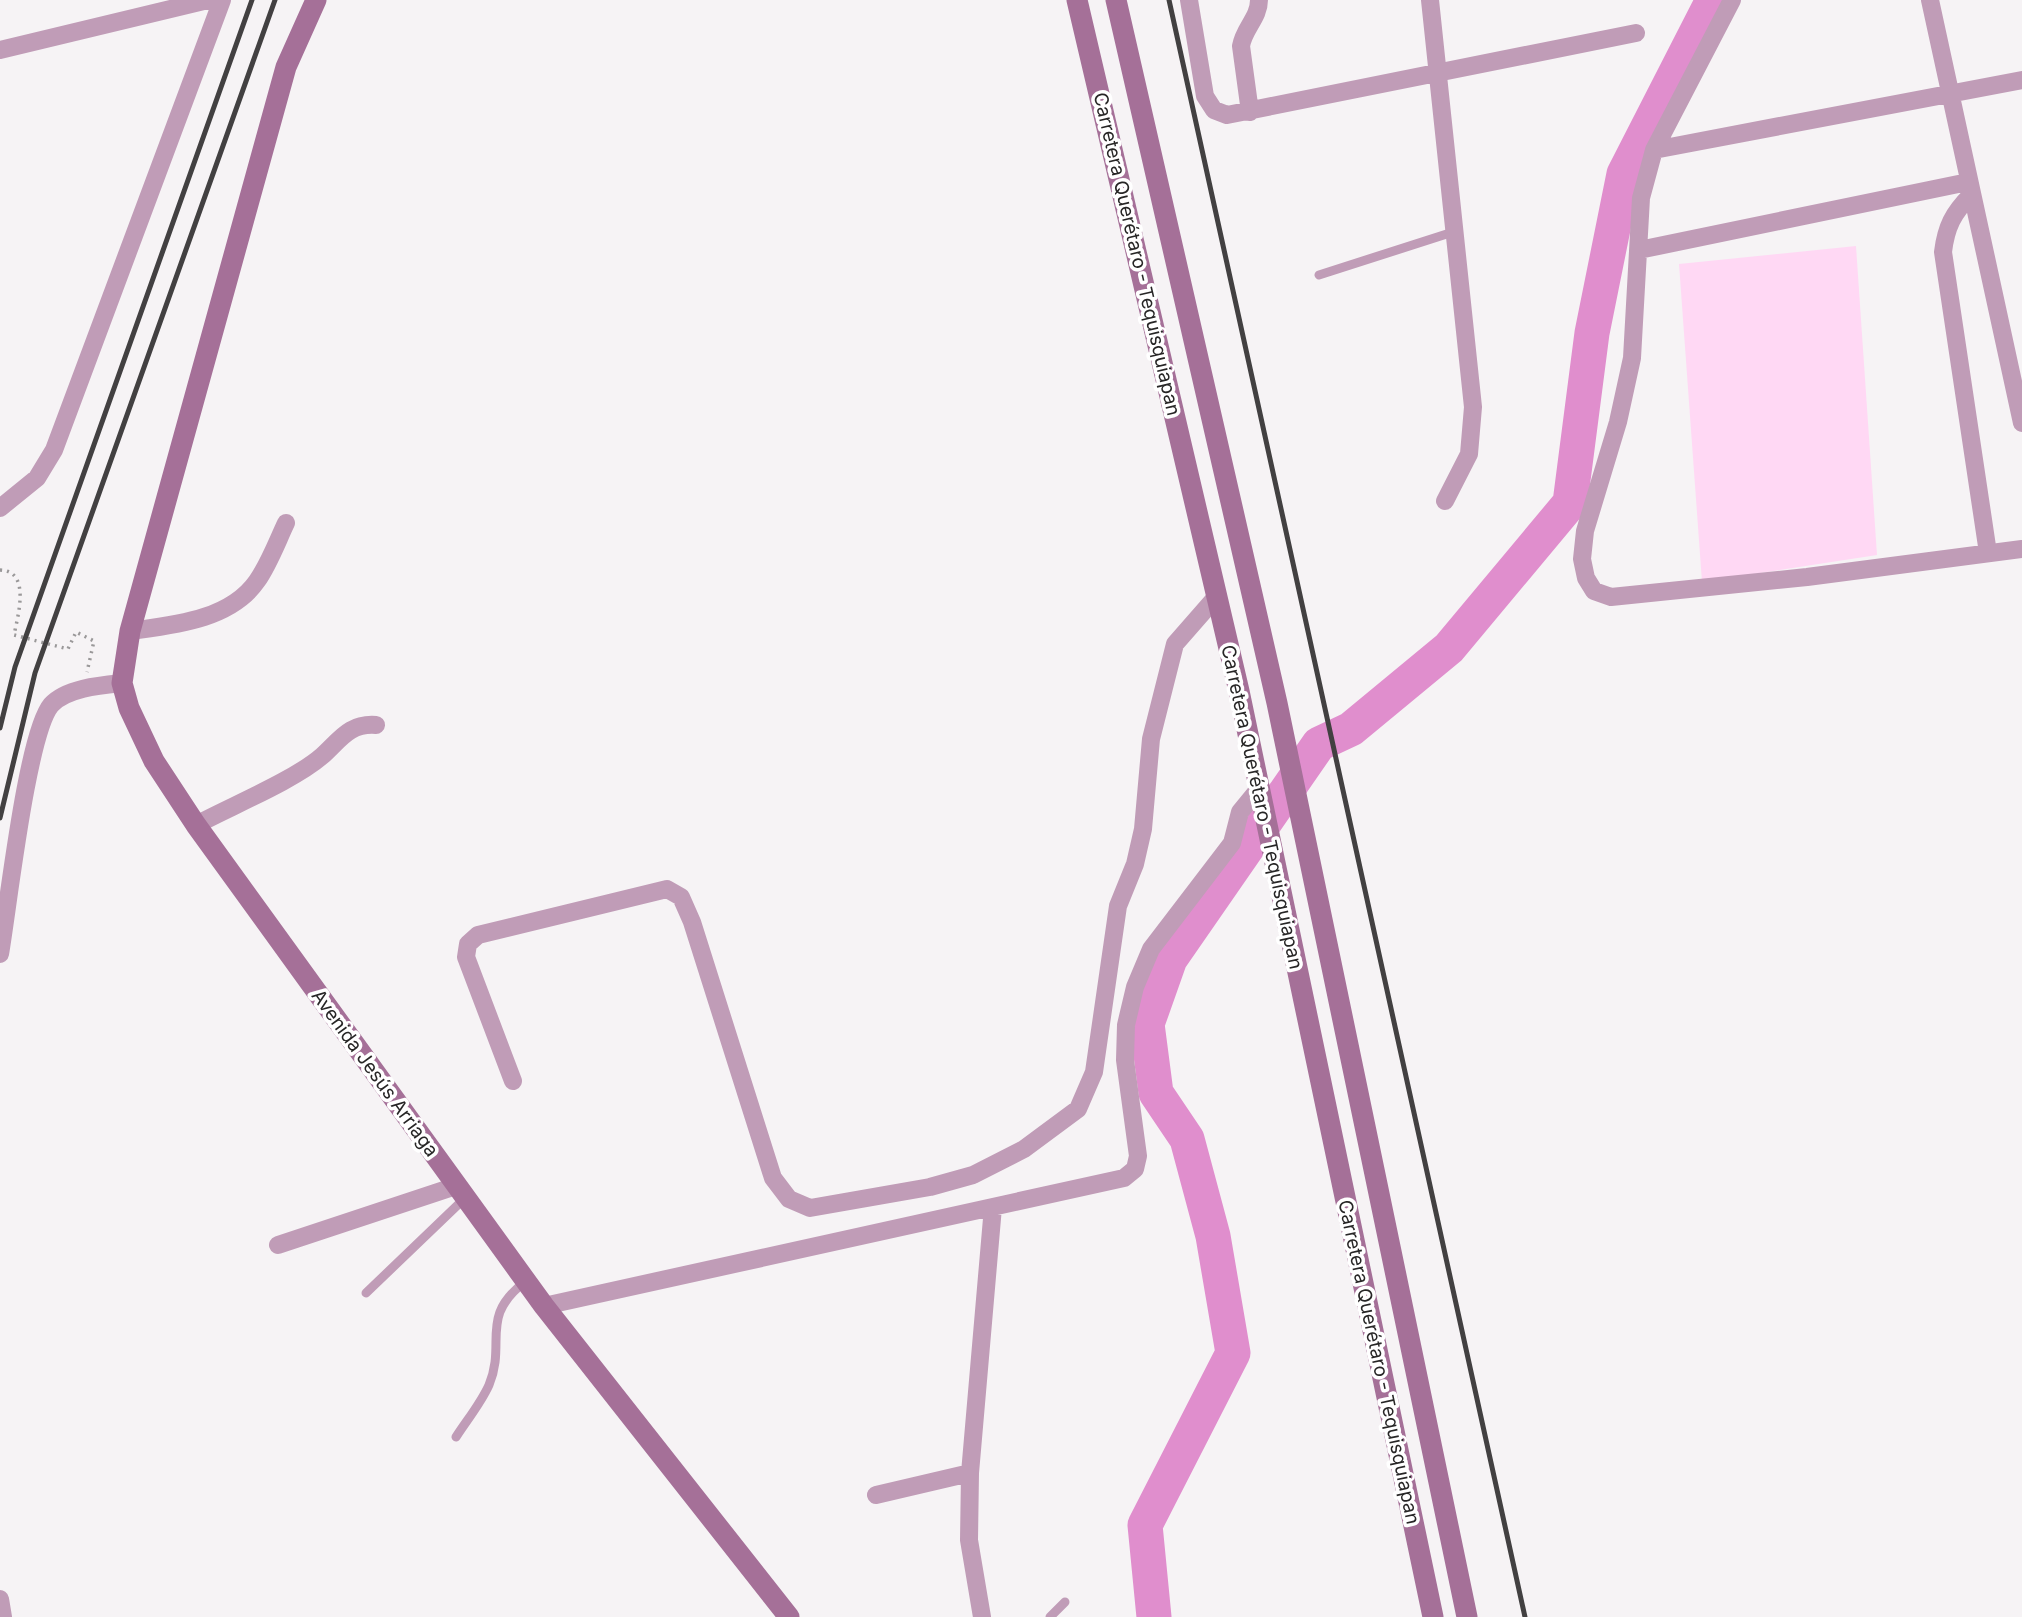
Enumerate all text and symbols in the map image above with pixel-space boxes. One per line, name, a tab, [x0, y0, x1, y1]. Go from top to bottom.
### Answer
street label: Carretera Querétaro - Tequisquiapan	[1089, 90, 1185, 418]
street label: Carretera Querétaro - Tequisquiapan	[1216, 643, 1308, 971]
street label: Avenida Jesús Arriaga	[307, 985, 443, 1161]
street label: Carretera Querétaro - Tequisquiapan	[1333, 1198, 1425, 1526]

